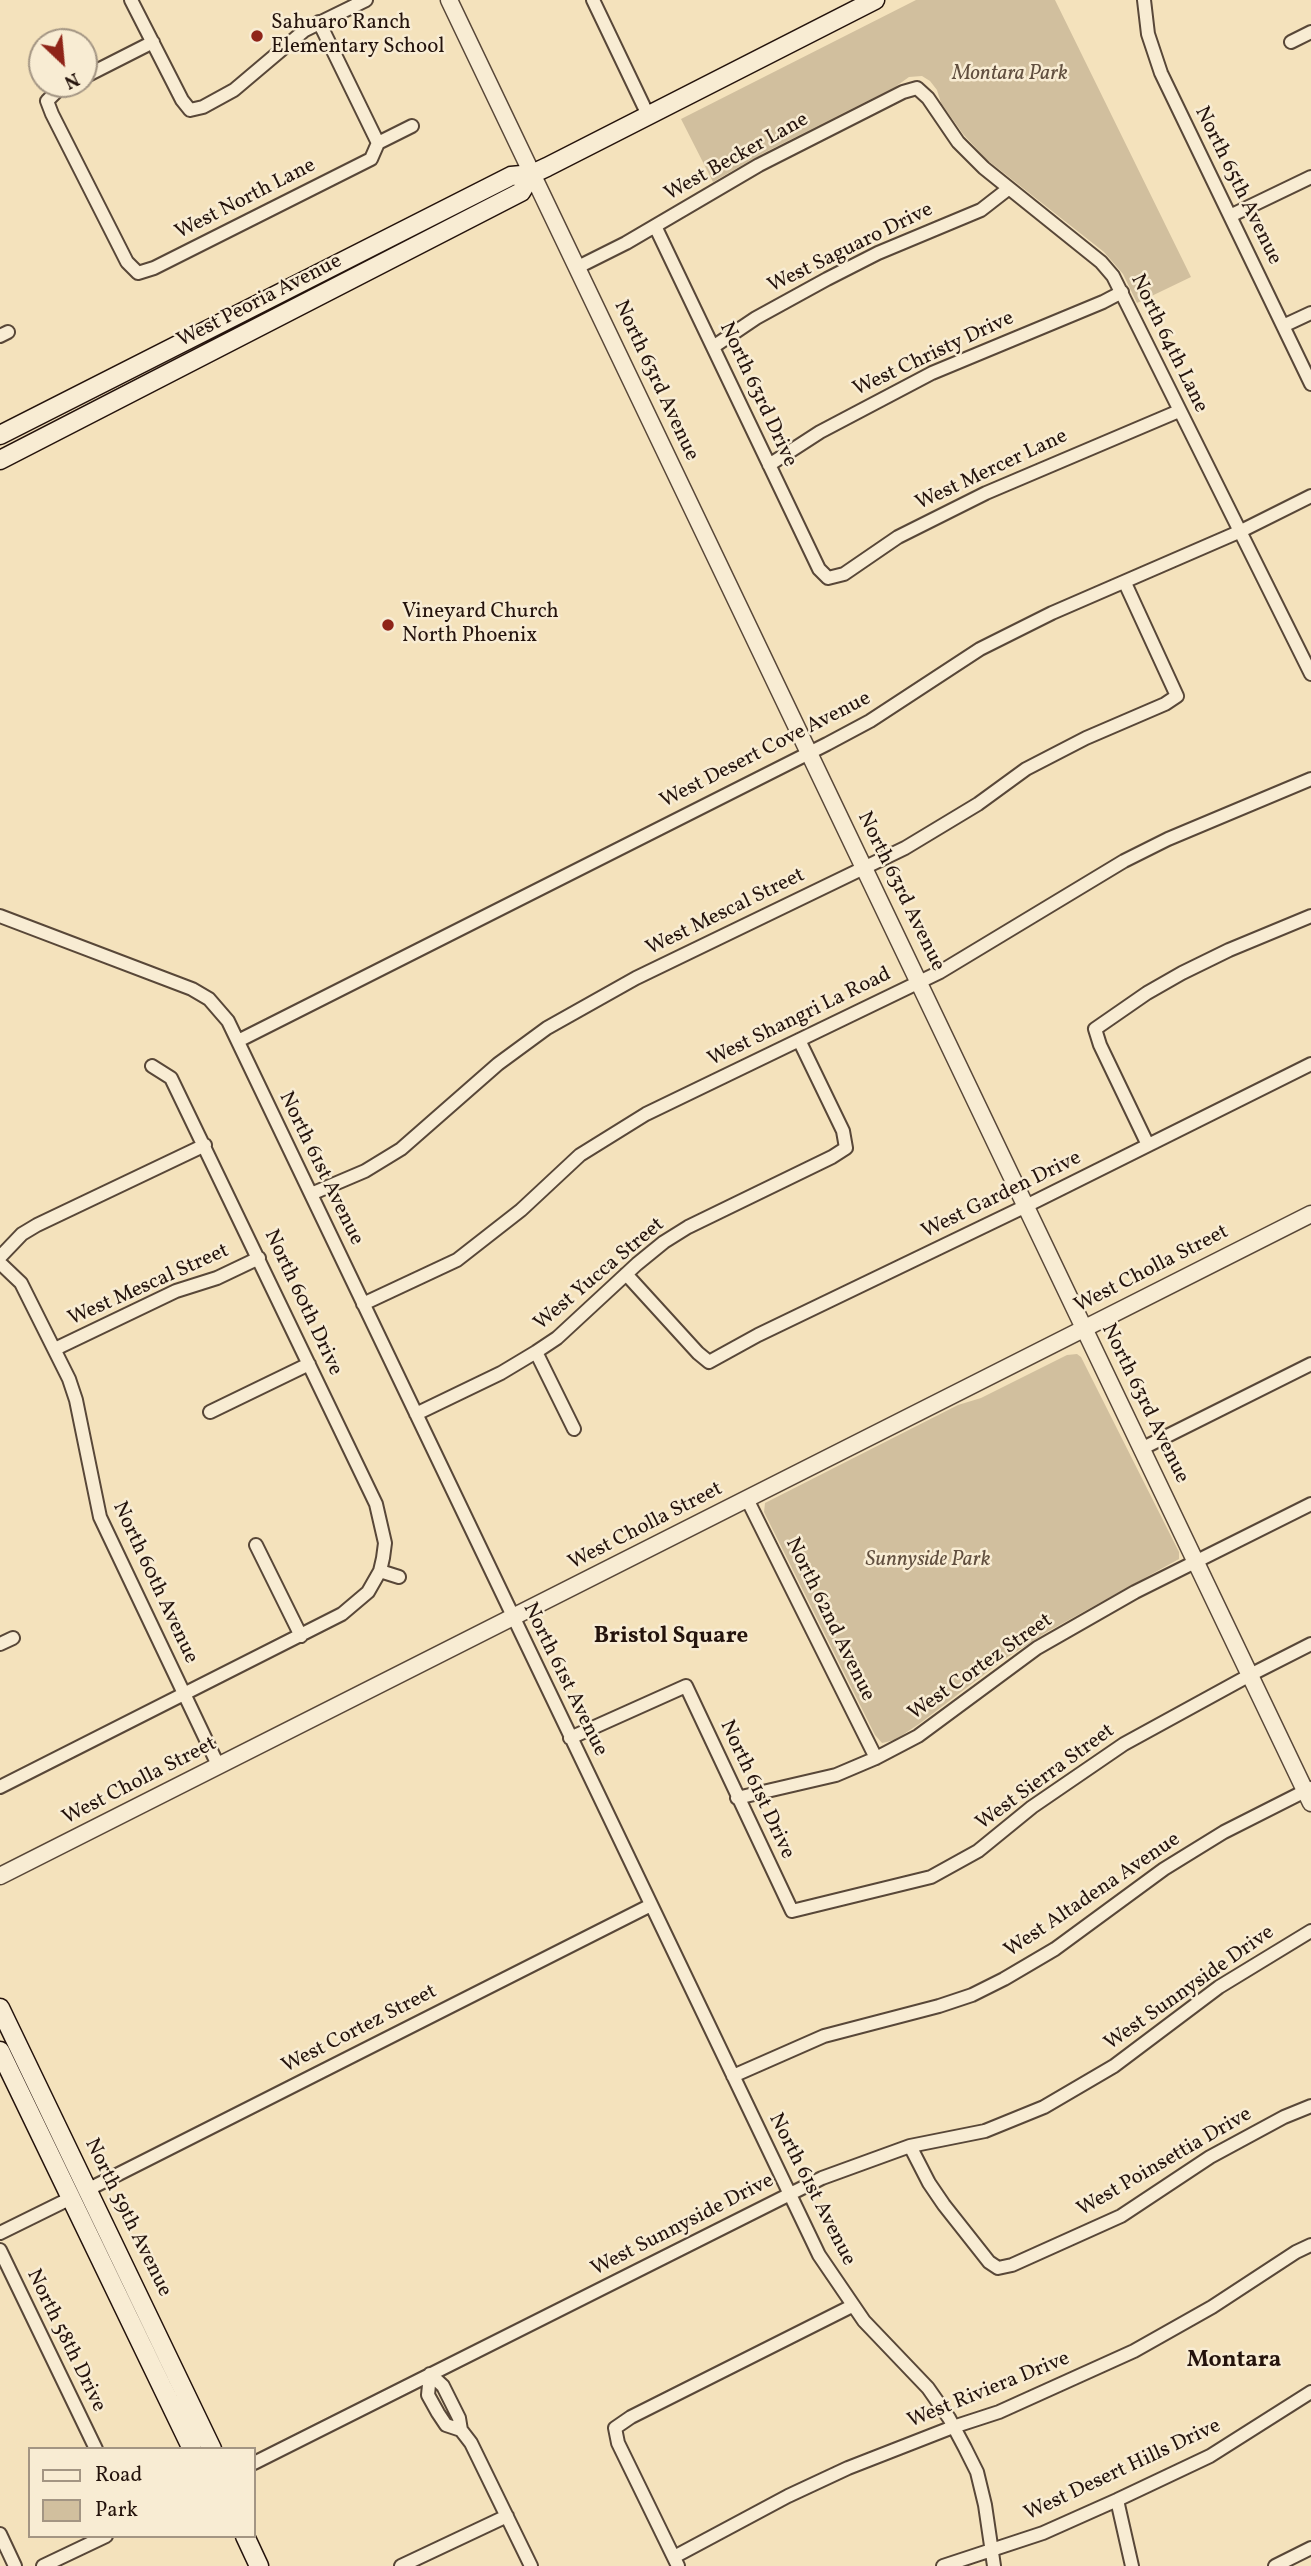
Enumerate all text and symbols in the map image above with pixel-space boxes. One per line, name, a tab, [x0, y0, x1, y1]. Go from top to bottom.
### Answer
place label: Sahuaro Ranch Elementary School	[271, 11, 445, 61]
north arrow	[28, 28, 98, 98]
marker: Sahuaro Ranch Elementary School	[249, 28, 265, 44]
park label: Montara Park	[952, 62, 1068, 88]
text: N	[59, 65, 83, 95]
street label: North 65th Avenue	[1188, 103, 1286, 269]
street label: West Becker Lane	[661, 108, 813, 208]
street label: West North Lane	[172, 154, 320, 246]
street label: West Saguaro Drive	[764, 198, 938, 300]
street label: West Peoria Avenue	[174, 250, 346, 354]
street label: North 64th Lane	[1124, 271, 1212, 417]
street label: North 63rd Avenue	[607, 297, 703, 465]
street label: West Christy Drive	[850, 307, 1018, 403]
street label: North 63rd Drive	[712, 319, 802, 471]
street label: West Mercer Lane	[912, 425, 1072, 517]
place label: Vineyard Church North Phoenix	[402, 600, 559, 650]
marker: Vineyard Church North Phoenix	[380, 617, 396, 633]
street label: West Desert Cove Avenue	[657, 687, 875, 815]
street label: North 63rd Avenue	[850, 808, 950, 976]
street label: West Mescal Street	[643, 864, 809, 962]
street label: West Shangri La Road	[704, 963, 896, 1073]
street label: North 61st Avenue	[272, 1088, 368, 1250]
street label: West Garden Drive	[918, 1146, 1086, 1246]
street label: West Yucca Street	[530, 1213, 670, 1337]
street label: West Cholla Street	[1071, 1220, 1233, 1320]
street label: North 60th Drive	[257, 1226, 347, 1380]
street label: West Mescal Street	[65, 1239, 233, 1333]
street label: North 63rd Avenue	[1094, 1320, 1194, 1488]
street label: West Cholla Street	[565, 1477, 727, 1577]
street label: North 60th Avenue	[105, 1498, 203, 1668]
street label: North 62nd Avenue	[778, 1534, 880, 1706]
park label: Sunnyside Park	[866, 1548, 990, 1574]
street label: North 61st Avenue	[516, 1599, 612, 1761]
street label: West Cortez Street	[904, 1609, 1058, 1727]
district label: Bristol Square	[594, 1624, 748, 1652]
street label: North 61st Drive	[713, 1717, 799, 1863]
street label: West Sierra Street	[972, 1719, 1120, 1837]
street label: West Cholla Street	[59, 1732, 221, 1832]
street label: West Altadena Avenue	[1000, 1828, 1186, 1964]
street label: West Sunnyside Drive	[1100, 1921, 1280, 2057]
street label: West Cortez Street	[278, 1980, 442, 2080]
street label: West Poinsettia Drive	[1073, 2103, 1257, 2223]
street label: North 61st Avenue	[762, 2110, 860, 2270]
street label: North 59th Avenue	[78, 2135, 176, 2301]
street label: West Sunnyside Drive	[588, 2169, 778, 2283]
street label: North 58th Drive	[20, 2265, 110, 2417]
street label: West Riviera Drive	[904, 2347, 1074, 2435]
district label: Montara	[1187, 2348, 1281, 2376]
street label: West Desert Hills Drive	[1021, 2414, 1225, 2528]
legend	[28, 2447, 256, 2538]
text: Road	[95, 2461, 142, 2490]
text: Park	[95, 2496, 138, 2525]

